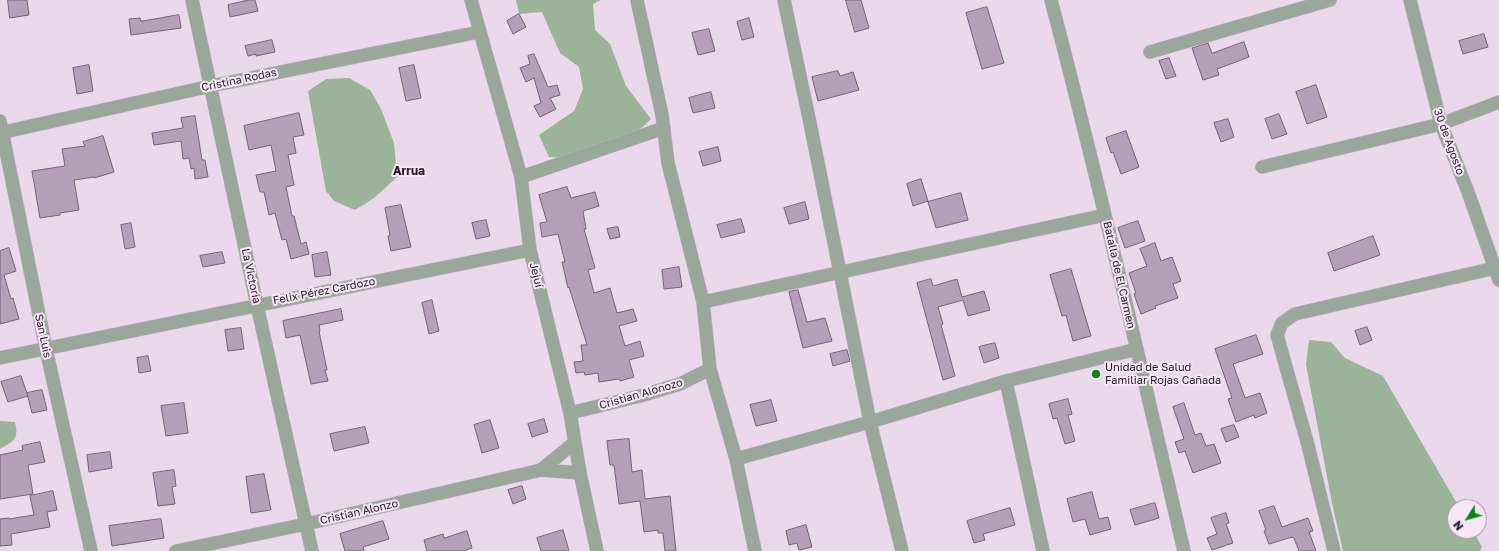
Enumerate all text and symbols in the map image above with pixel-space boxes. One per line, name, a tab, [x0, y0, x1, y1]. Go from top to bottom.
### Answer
street label: Cristina Rodas	[200, 66, 278, 94]
street label: 30 de Agosto	[1431, 107, 1467, 177]
district label: Arrua	[393, 164, 425, 178]
street label: Batalla de El Carmen	[1100, 220, 1138, 330]
street label: La Victoria	[239, 247, 263, 305]
street label: Jejuí	[527, 261, 545, 289]
street label: Felix Pérez Cardozo	[272, 275, 376, 307]
street label: San Luis	[32, 313, 54, 359]
place label: Unidad de Salud Familiar Rojas Cañada	[1105, 361, 1221, 387]
marker: Unidad de Salud Familiar Rojas Cañada	[1090, 368, 1102, 380]
street label: Cristian Alonozo	[598, 376, 684, 412]
street label: Cristian Alonzo	[319, 497, 399, 527]
north arrow	[1447, 499, 1487, 539]
text: N	[1450, 519, 1466, 533]

